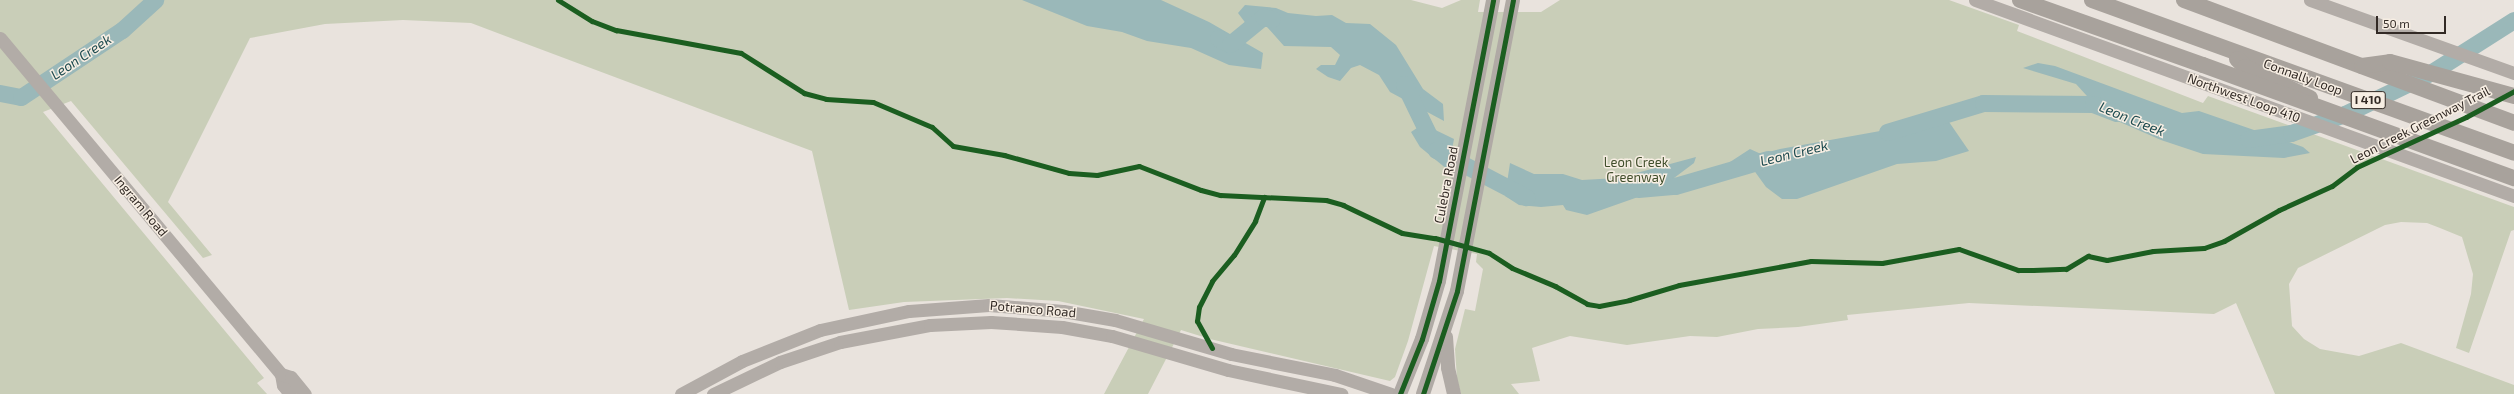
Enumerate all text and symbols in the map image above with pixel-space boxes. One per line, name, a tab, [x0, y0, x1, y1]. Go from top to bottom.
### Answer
scale bar	[2378, 8, 2448, 34]
text: 50 m	[2383, 16, 2410, 30]
water label: Leon Creek	[48, 31, 114, 83]
street label: Connally Loop	[2261, 55, 2345, 99]
street label: Northwest Loop 410	[2185, 70, 2303, 126]
street label: Leon Creek Greenway Trail	[2347, 83, 2493, 167]
road number: I 410	[2350, 90, 2386, 110]
water label: Leon Creek	[2097, 98, 2167, 140]
water label: Leon Creek	[1758, 136, 1830, 170]
street label: Culebra Road	[1431, 145, 1461, 225]
park label: Leon Creek Greenway	[1604, 155, 1668, 186]
street label: Ingram Road	[111, 172, 171, 240]
street label: Potranco Road	[989, 297, 1077, 321]

